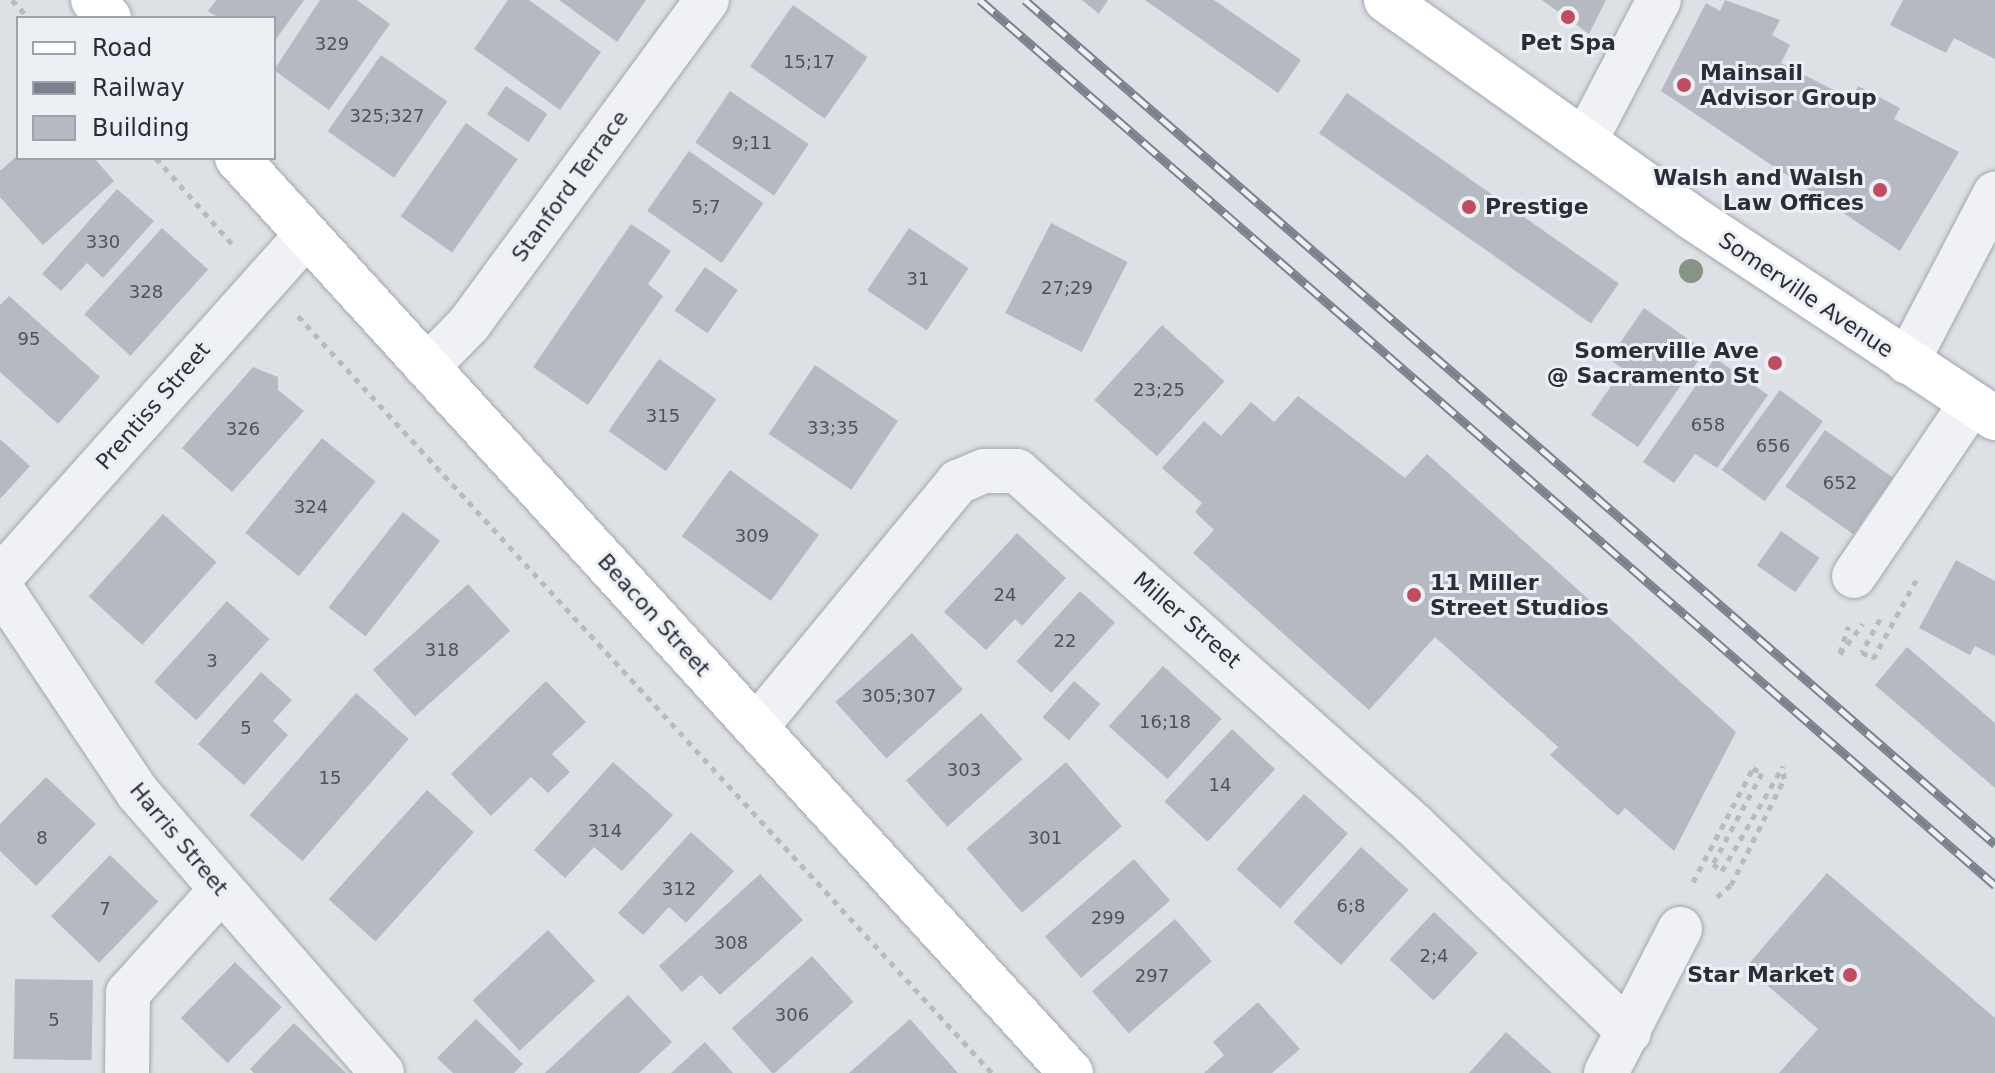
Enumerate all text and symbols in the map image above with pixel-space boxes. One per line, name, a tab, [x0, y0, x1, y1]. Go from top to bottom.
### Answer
marker: Pet Spa	[1559, 8, 1577, 26]
legend	[16, 16, 276, 160]
place label: Pet Spa	[1520, 30, 1616, 56]
house number: 329	[315, 33, 349, 55]
text: Road	[92, 34, 152, 62]
house number: 15;17	[783, 51, 835, 73]
place label: Mainsail Advisor Group	[1700, 59, 1877, 110]
text: Railway	[92, 74, 185, 102]
marker: Mainsail Advisor Group	[1675, 76, 1693, 94]
house number: 325;327	[350, 105, 424, 127]
street label: Stanford Terrace	[506, 105, 634, 267]
text: Building	[92, 114, 189, 142]
house number: 9;11	[732, 132, 772, 154]
place label: Walsh and Walsh Law Offices	[1653, 164, 1864, 216]
marker: Walsh and Walsh Law Offices	[1871, 181, 1889, 199]
place label: Prestige	[1485, 194, 1589, 220]
house number: 5;7	[692, 196, 720, 218]
marker: Prestige	[1460, 198, 1478, 216]
street label: Somerville Avenue	[1714, 227, 1898, 363]
house number: 330	[86, 231, 120, 253]
house number: 31	[907, 268, 929, 290]
house number: 27;29	[1041, 277, 1093, 299]
house number: 328	[129, 281, 163, 303]
house number: 95	[18, 328, 40, 350]
street label: Prentiss Street	[90, 337, 216, 475]
place label: Somerville Ave @ Sacramento St	[1547, 337, 1759, 388]
marker: Somerville Ave @ Sacramento St	[1766, 354, 1784, 372]
house number: 23;25	[1133, 379, 1185, 401]
house number: 315	[646, 405, 680, 427]
house number: 658	[1691, 414, 1725, 436]
house number: 33;35	[807, 417, 859, 439]
house number: 326	[226, 418, 260, 440]
house number: 656	[1756, 435, 1790, 457]
house number: 652	[1823, 472, 1857, 494]
house number: 324	[294, 496, 328, 518]
house number: 309	[735, 525, 769, 547]
street label: Beacon Street	[592, 548, 716, 682]
street label: Miller Street	[1128, 566, 1246, 674]
place label: 11 Miller Street Studios	[1430, 569, 1609, 620]
house number: 24	[994, 584, 1016, 606]
marker: 11 Miller Street Studios	[1405, 586, 1423, 604]
house number: 22	[1054, 630, 1076, 652]
house number: 318	[425, 639, 459, 661]
house number: 3	[206, 650, 218, 672]
house number: 305;307	[862, 685, 936, 707]
house number: 16;18	[1139, 711, 1191, 733]
house number: 5	[240, 717, 252, 739]
house number: 303	[947, 759, 981, 781]
house number: 15	[319, 767, 341, 789]
house number: 14	[1209, 774, 1231, 796]
street label: Harris Street	[124, 777, 234, 901]
house number: 314	[588, 820, 622, 842]
house number: 8	[36, 827, 48, 849]
house number: 301	[1028, 827, 1062, 849]
house number: 312	[662, 878, 696, 900]
house number: 6;8	[1337, 895, 1365, 917]
house number: 7	[99, 898, 111, 920]
house number: 299	[1091, 907, 1125, 929]
house number: 308	[714, 932, 748, 954]
house number: 2;4	[1420, 945, 1448, 967]
place label: Star Market	[1687, 962, 1834, 988]
house number: 297	[1135, 965, 1169, 987]
marker: Star Market	[1841, 966, 1859, 984]
house number: 306	[775, 1004, 809, 1026]
house number: 5	[48, 1009, 60, 1031]

